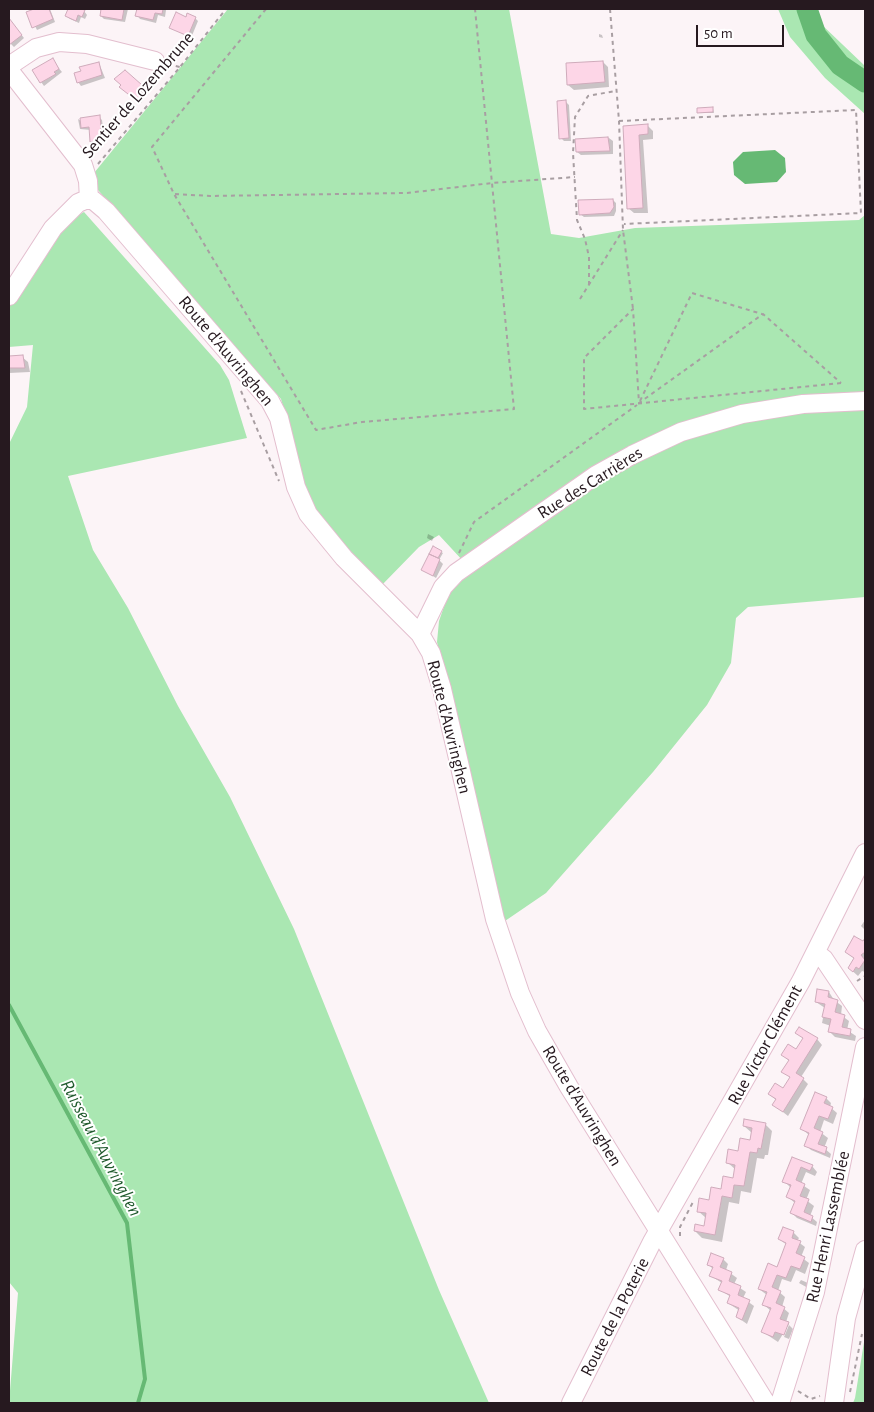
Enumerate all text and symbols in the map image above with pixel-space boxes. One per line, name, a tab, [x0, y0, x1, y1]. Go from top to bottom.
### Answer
scale bar	[699, 15, 786, 47]
text: 50 m	[704, 26, 733, 41]
street label: Sentier de Lozembrune	[77, 27, 199, 163]
street label: Route d'Auvringhen	[174, 292, 278, 410]
street label: Rue des Carrières	[533, 442, 647, 524]
street label: Route d'Auvringhen	[422, 658, 476, 796]
street label: Rue Victor Clément	[723, 981, 807, 1109]
street label: Route d'Auvringhen	[537, 1042, 627, 1170]
water label: Ruisseau d'Auvringhen	[55, 1076, 147, 1220]
street label: Rue Henri Lassemblée	[801, 1149, 855, 1305]
street label: Route de la Poterie	[576, 1254, 654, 1380]

